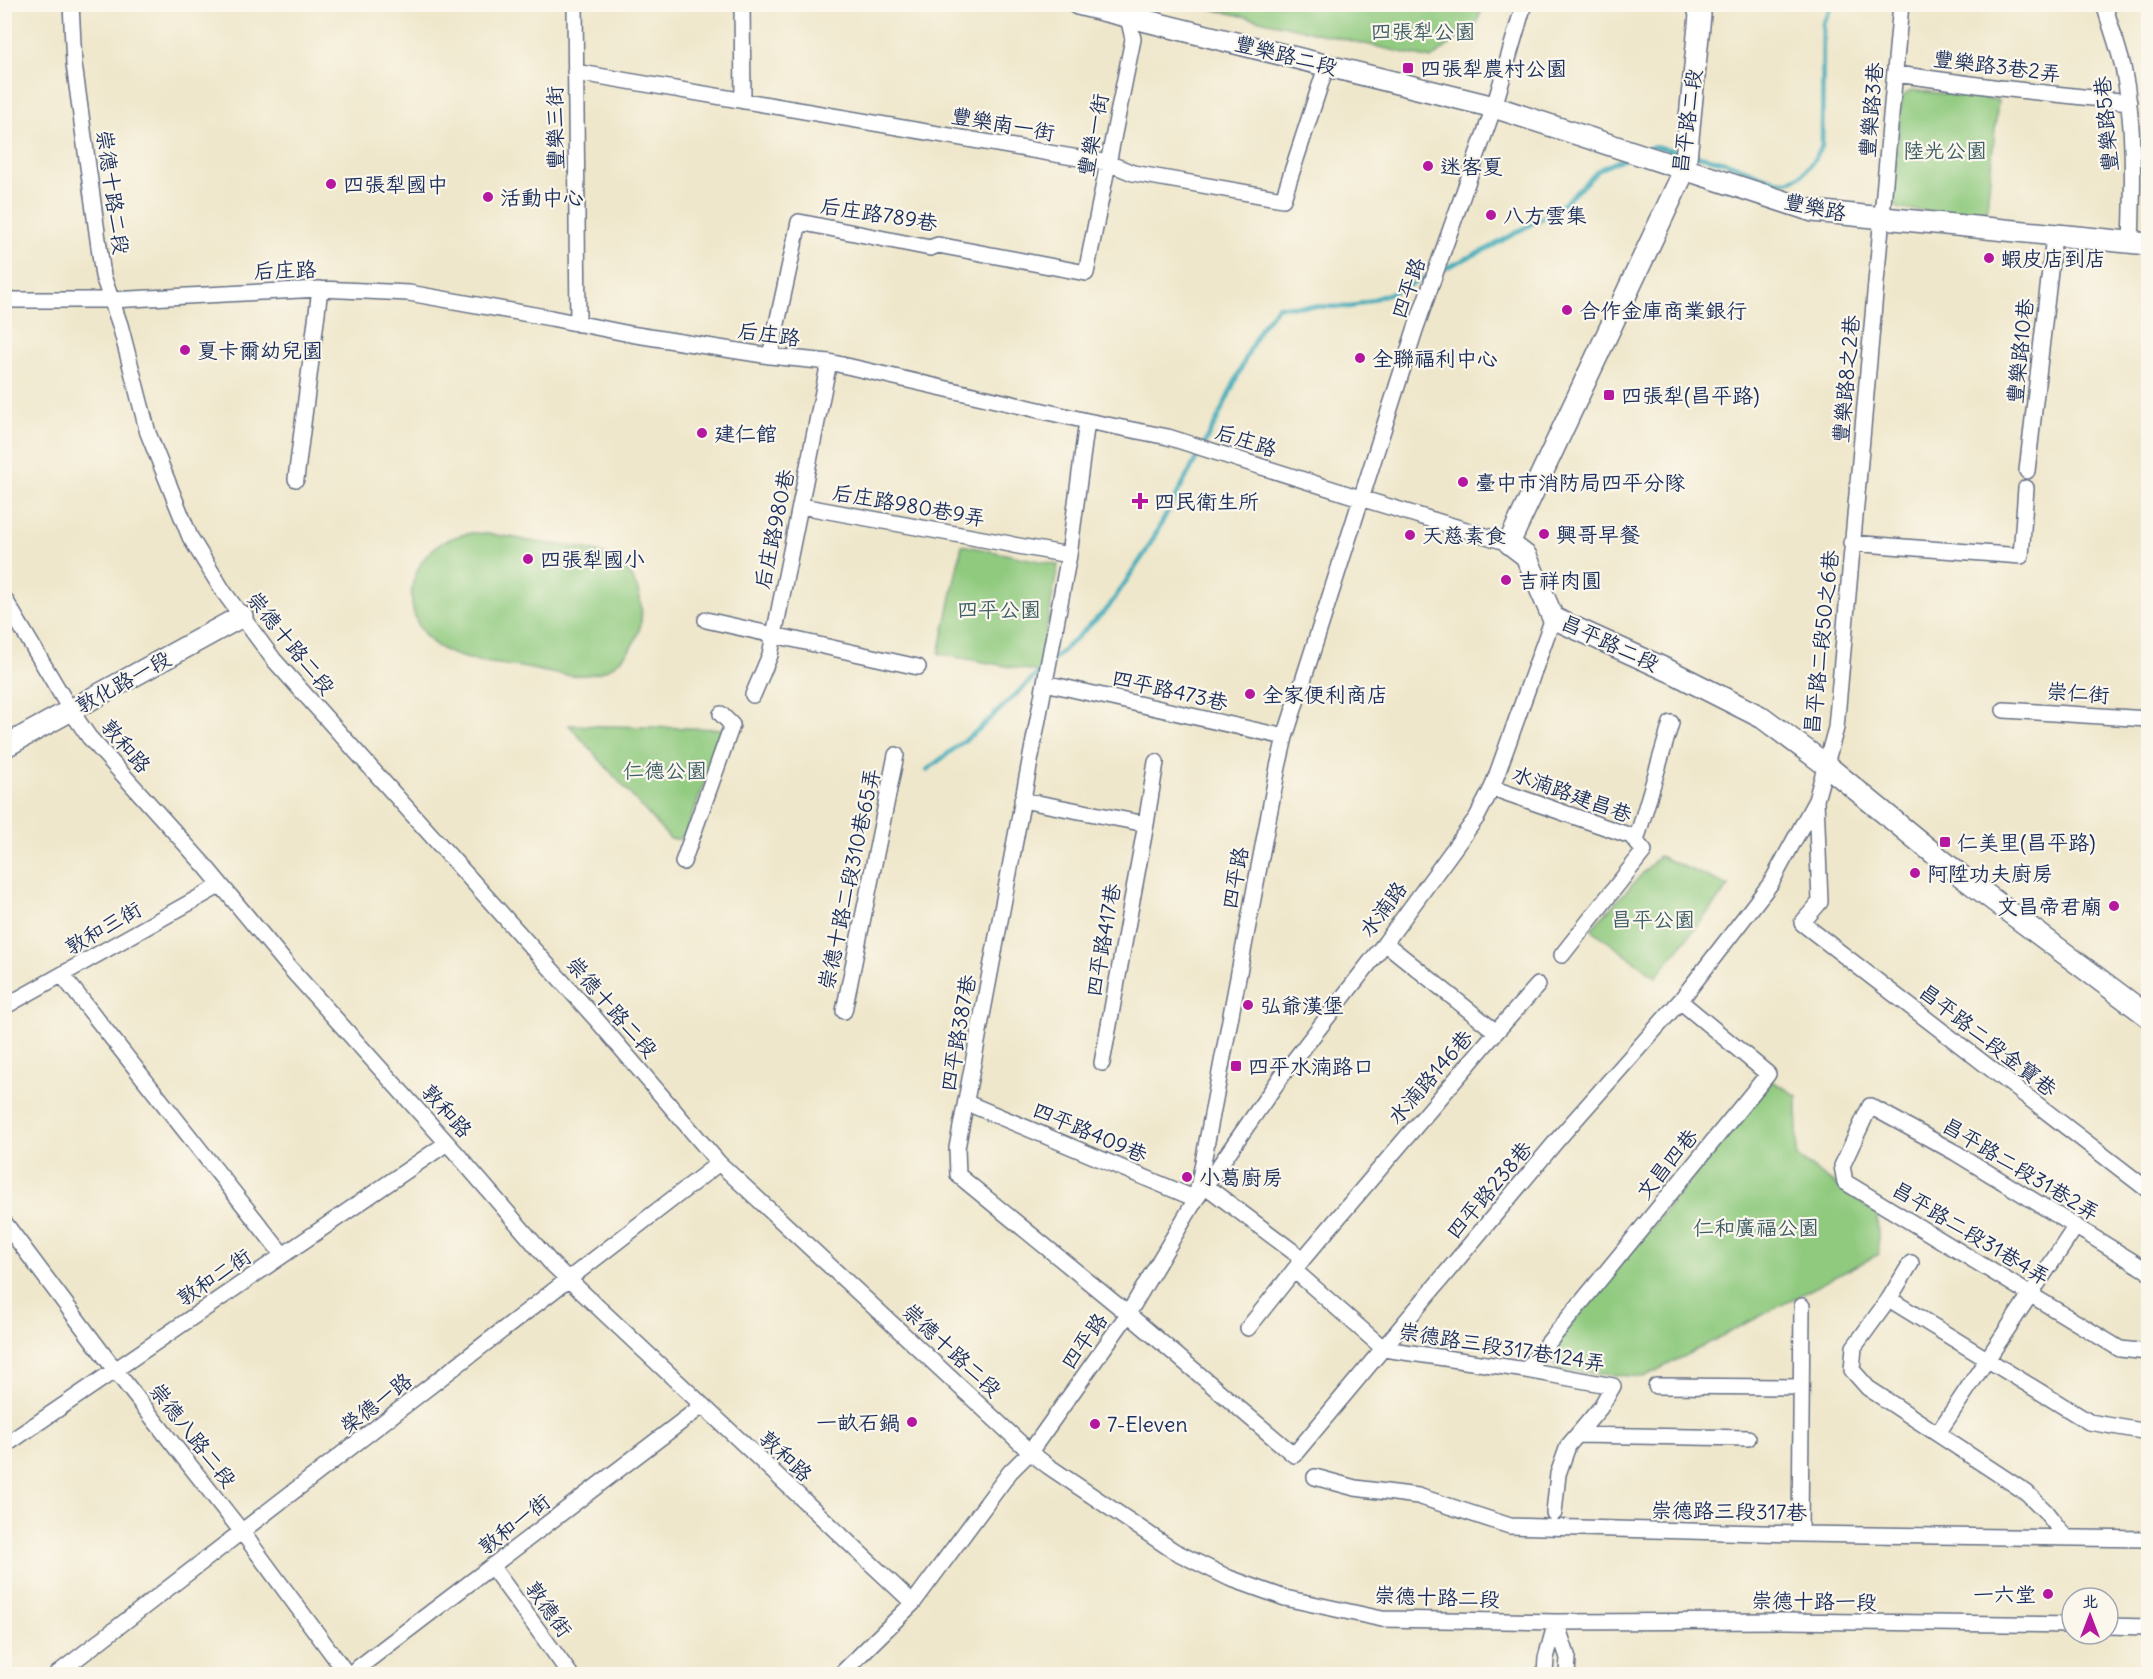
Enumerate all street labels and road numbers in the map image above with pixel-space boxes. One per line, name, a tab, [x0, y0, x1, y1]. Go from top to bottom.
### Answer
street label: 豐樂路二段	[1232, 29, 1340, 81]
street label: 豐樂路3巷2弄	[1932, 45, 2062, 87]
street label: 豐樂路3巷	[1853, 61, 1889, 159]
street label: 昌平路二段	[1666, 67, 1708, 175]
street label: 豐樂路5巷	[2088, 75, 2124, 173]
street label: 豐樂三街	[541, 86, 569, 170]
street label: 豐樂一街	[1072, 91, 1114, 179]
street label: 豐樂南一街	[949, 102, 1057, 146]
street label: 崇德十路二段	[91, 128, 135, 256]
street label: 豐樂路	[1781, 187, 1849, 227]
street label: 后庄路789巷	[818, 191, 940, 237]
street label: 四平路	[1385, 254, 1431, 322]
street label: 后庄路	[253, 255, 317, 285]
street label: 豐樂路10巷	[2001, 297, 2039, 405]
street label: 豐樂路8之2巷	[1827, 314, 1865, 444]
street label: 后庄路	[736, 316, 802, 352]
street label: 后庄路	[1212, 417, 1280, 463]
street label: 后庄路980巷	[748, 467, 800, 591]
street label: 后庄路980巷9弄	[830, 478, 988, 532]
street label: 昌平路二段50之6巷	[1798, 549, 1844, 735]
street label: 崇德十路二段	[241, 586, 341, 700]
street label: 昌平路二段	[1557, 609, 1663, 677]
street label: 敦化路一段	[71, 645, 175, 719]
street label: 四平路473巷	[1109, 664, 1231, 716]
street label: 崇仁街	[2046, 677, 2110, 709]
street label: 敦和路	[95, 713, 157, 779]
street label: 水湳路建昌巷	[1508, 760, 1636, 828]
street label: 崇德十路二段310巷65弄	[812, 766, 886, 992]
street label: 四平路	[1216, 845, 1254, 911]
street label: 水湳路	[1353, 876, 1413, 942]
street label: 四平路417巷	[1080, 881, 1126, 999]
street label: 敦和三街	[60, 895, 146, 961]
street label: 崇德十路二段	[560, 951, 664, 1063]
street label: 四平路387巷	[934, 972, 982, 1094]
street label: 昌平路二段金寶巷	[1913, 978, 2063, 1102]
street label: 水湳路146巷	[1382, 1024, 1478, 1130]
street label: 敦和路	[416, 1079, 478, 1143]
street label: 四平路409巷	[1029, 1096, 1151, 1168]
street label: 昌平路二段31巷2弄	[1938, 1111, 2104, 1227]
street label: 文昌四巷	[1630, 1123, 1704, 1205]
street label: 四平路238巷	[1440, 1136, 1538, 1244]
street label: 昌平路二段31巷4弄	[1887, 1175, 2055, 1291]
street label: 敦和二街	[172, 1242, 256, 1312]
street label: 崇德十路二段	[897, 1297, 1007, 1403]
street label: 四平路	[1055, 1307, 1113, 1375]
street label: 崇德路三段317巷124弄	[1397, 1317, 1607, 1377]
street label: 榮德一路	[335, 1367, 417, 1439]
street label: 崇德八路二段	[144, 1377, 242, 1493]
street label: 敦和路	[754, 1425, 818, 1487]
street label: 敦和一街	[473, 1488, 555, 1560]
street label: 崇德路三段317巷	[1651, 1496, 1807, 1526]
street label: 敦德街	[520, 1576, 578, 1642]
street label: 崇德十路二段	[1374, 1581, 1500, 1613]
street label: 崇德十路一段	[1751, 1586, 1877, 1616]

